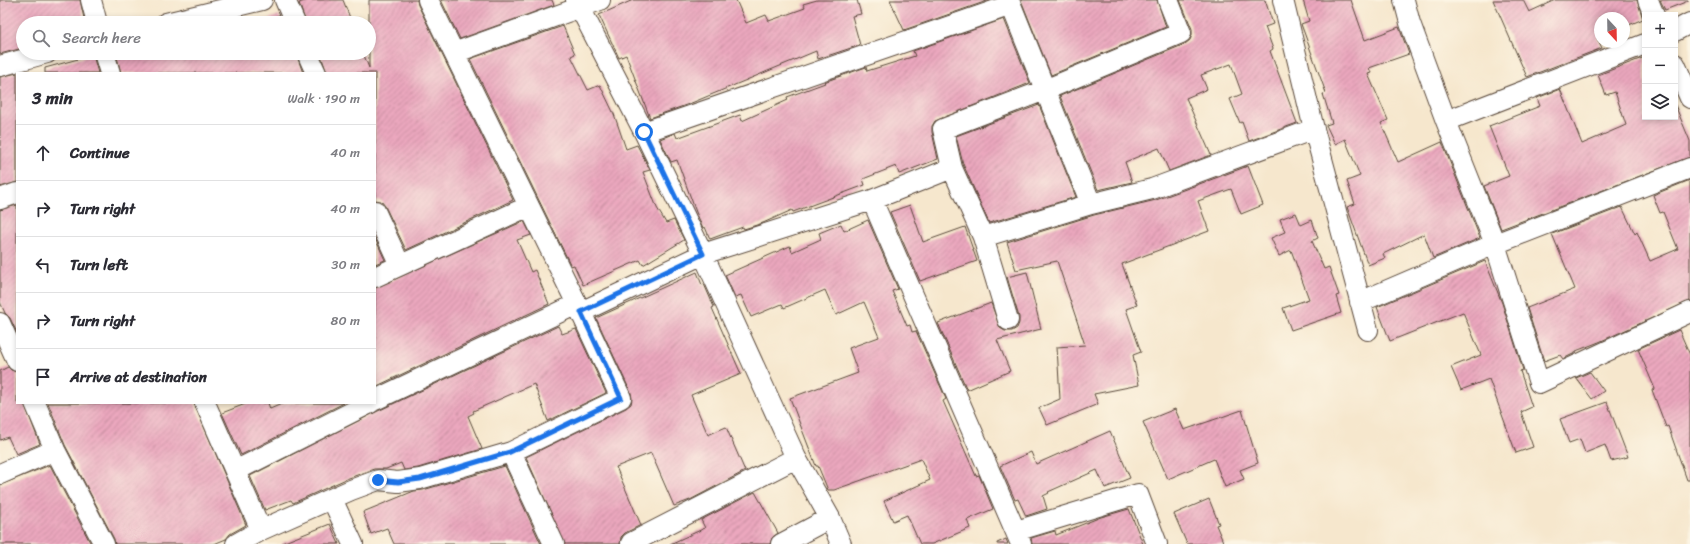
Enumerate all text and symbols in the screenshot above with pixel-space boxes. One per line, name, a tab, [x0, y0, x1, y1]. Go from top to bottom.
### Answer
north arrow	[1594, 12, 1630, 48]
map controls	[1642, 12, 1678, 120]
button: +	[1642, 12, 1678, 48]
search box	[16, 16, 376, 60]
text: Search here	[62, 25, 141, 51]
icon: search	[30, 27, 52, 49]
button: −	[1642, 48, 1678, 84]
text: 3 min	[32, 83, 73, 113]
button: layers	[1642, 84, 1678, 120]
text: Walk · 190 m	[287, 87, 360, 110]
route start	[635, 123, 653, 141]
text: Continue	[70, 140, 130, 166]
text: 40 m	[330, 141, 360, 164]
icon: ahead	[32, 142, 54, 164]
text: Turn right	[70, 196, 135, 222]
text: 40 m	[330, 197, 360, 220]
icon: right	[32, 198, 54, 220]
text: Turn left	[70, 252, 128, 278]
text: 30 m	[331, 253, 360, 276]
icon: left	[32, 254, 54, 276]
text: Turn right	[70, 308, 135, 334]
text: 80 m	[331, 309, 360, 332]
icon: right	[32, 310, 54, 332]
text: Arrive at destination	[70, 364, 207, 390]
icon: arrive	[32, 366, 54, 388]
route end	[369, 471, 387, 489]

